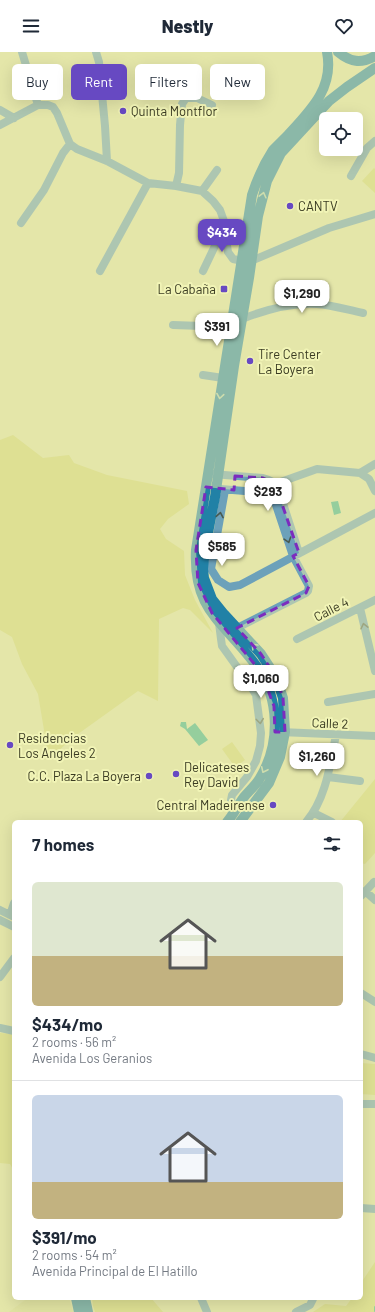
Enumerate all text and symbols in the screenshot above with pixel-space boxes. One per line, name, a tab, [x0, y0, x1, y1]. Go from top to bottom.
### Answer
icon: menu	[20, 15, 42, 37]
text: Nestly	[162, 15, 213, 37]
icon: heart	[333, 15, 355, 37]
chip: Buy	[12, 64, 63, 100]
chip: Rent	[71, 64, 127, 100]
chip: Filters	[135, 64, 202, 100]
chip: New	[210, 64, 265, 100]
place label: Quinta Montflor	[131, 103, 218, 119]
marker: Quinta Montflor	[118, 106, 128, 116]
map controls	[319, 112, 363, 156]
button: locate	[319, 112, 363, 156]
one-way arrow	[258, 192, 266, 198]
place label: CANTV	[298, 198, 338, 214]
marker: CANTV	[285, 201, 295, 211]
pin: $434	[198, 219, 246, 253]
text: $434	[207, 224, 237, 240]
pin: $1,290	[269, 280, 335, 314]
place label: La Cabaña	[158, 281, 216, 297]
marker: La Cabaña	[219, 284, 229, 294]
text: $1,290	[283, 285, 321, 301]
pin: $391	[193, 313, 241, 347]
text: $391	[204, 318, 230, 334]
place label: Tire Center La Boyera	[258, 346, 321, 377]
marker: Tire Center La Boyera	[245, 356, 255, 366]
one-way arrow	[216, 393, 225, 399]
pin: $293	[244, 478, 292, 512]
text: $293	[254, 483, 282, 499]
one-way arrow	[215, 512, 224, 518]
pin: $585	[198, 533, 246, 567]
one-way arrow	[283, 537, 291, 544]
text: $585	[208, 538, 236, 554]
street label: Calle 4	[311, 593, 351, 625]
one-way arrow	[361, 623, 369, 629]
one-way arrow	[251, 643, 259, 651]
pin: $1,060	[228, 665, 294, 699]
text: $1,060	[243, 670, 279, 686]
street label: Calle 2	[311, 714, 349, 732]
one-way arrow	[255, 718, 264, 724]
place label: Residencias Los Angeles 2	[18, 730, 96, 761]
marker: Residencias Los Angeles 2	[5, 740, 15, 750]
pin: $1,260	[284, 743, 350, 777]
text: $1,260	[298, 748, 336, 764]
place label: Delicateses Rey David	[184, 759, 249, 790]
one-way arrow	[261, 765, 269, 773]
place label: C.C. Plaza La Boyera	[28, 768, 141, 784]
marker: Delicateses Rey David	[171, 769, 181, 779]
marker: C.C. Plaza La Boyera	[144, 771, 154, 781]
place label: Central Madeirense	[156, 797, 265, 813]
marker: Central Madeirense	[268, 800, 278, 810]
icon: filters	[321, 833, 343, 855]
text: 7 homes	[32, 834, 94, 854]
icon: home	[152, 908, 224, 980]
text: $434/mo	[32, 1014, 103, 1034]
text: 2 rooms · 56 m²	[32, 1034, 116, 1050]
text: Avenida Los Geranios	[32, 1050, 152, 1066]
icon: home	[152, 1121, 224, 1193]
text: $391/mo	[32, 1227, 97, 1247]
text: 2 rooms · 54 m²	[32, 1247, 117, 1263]
text: Avenida Principal de El Hatillo	[32, 1263, 198, 1279]

